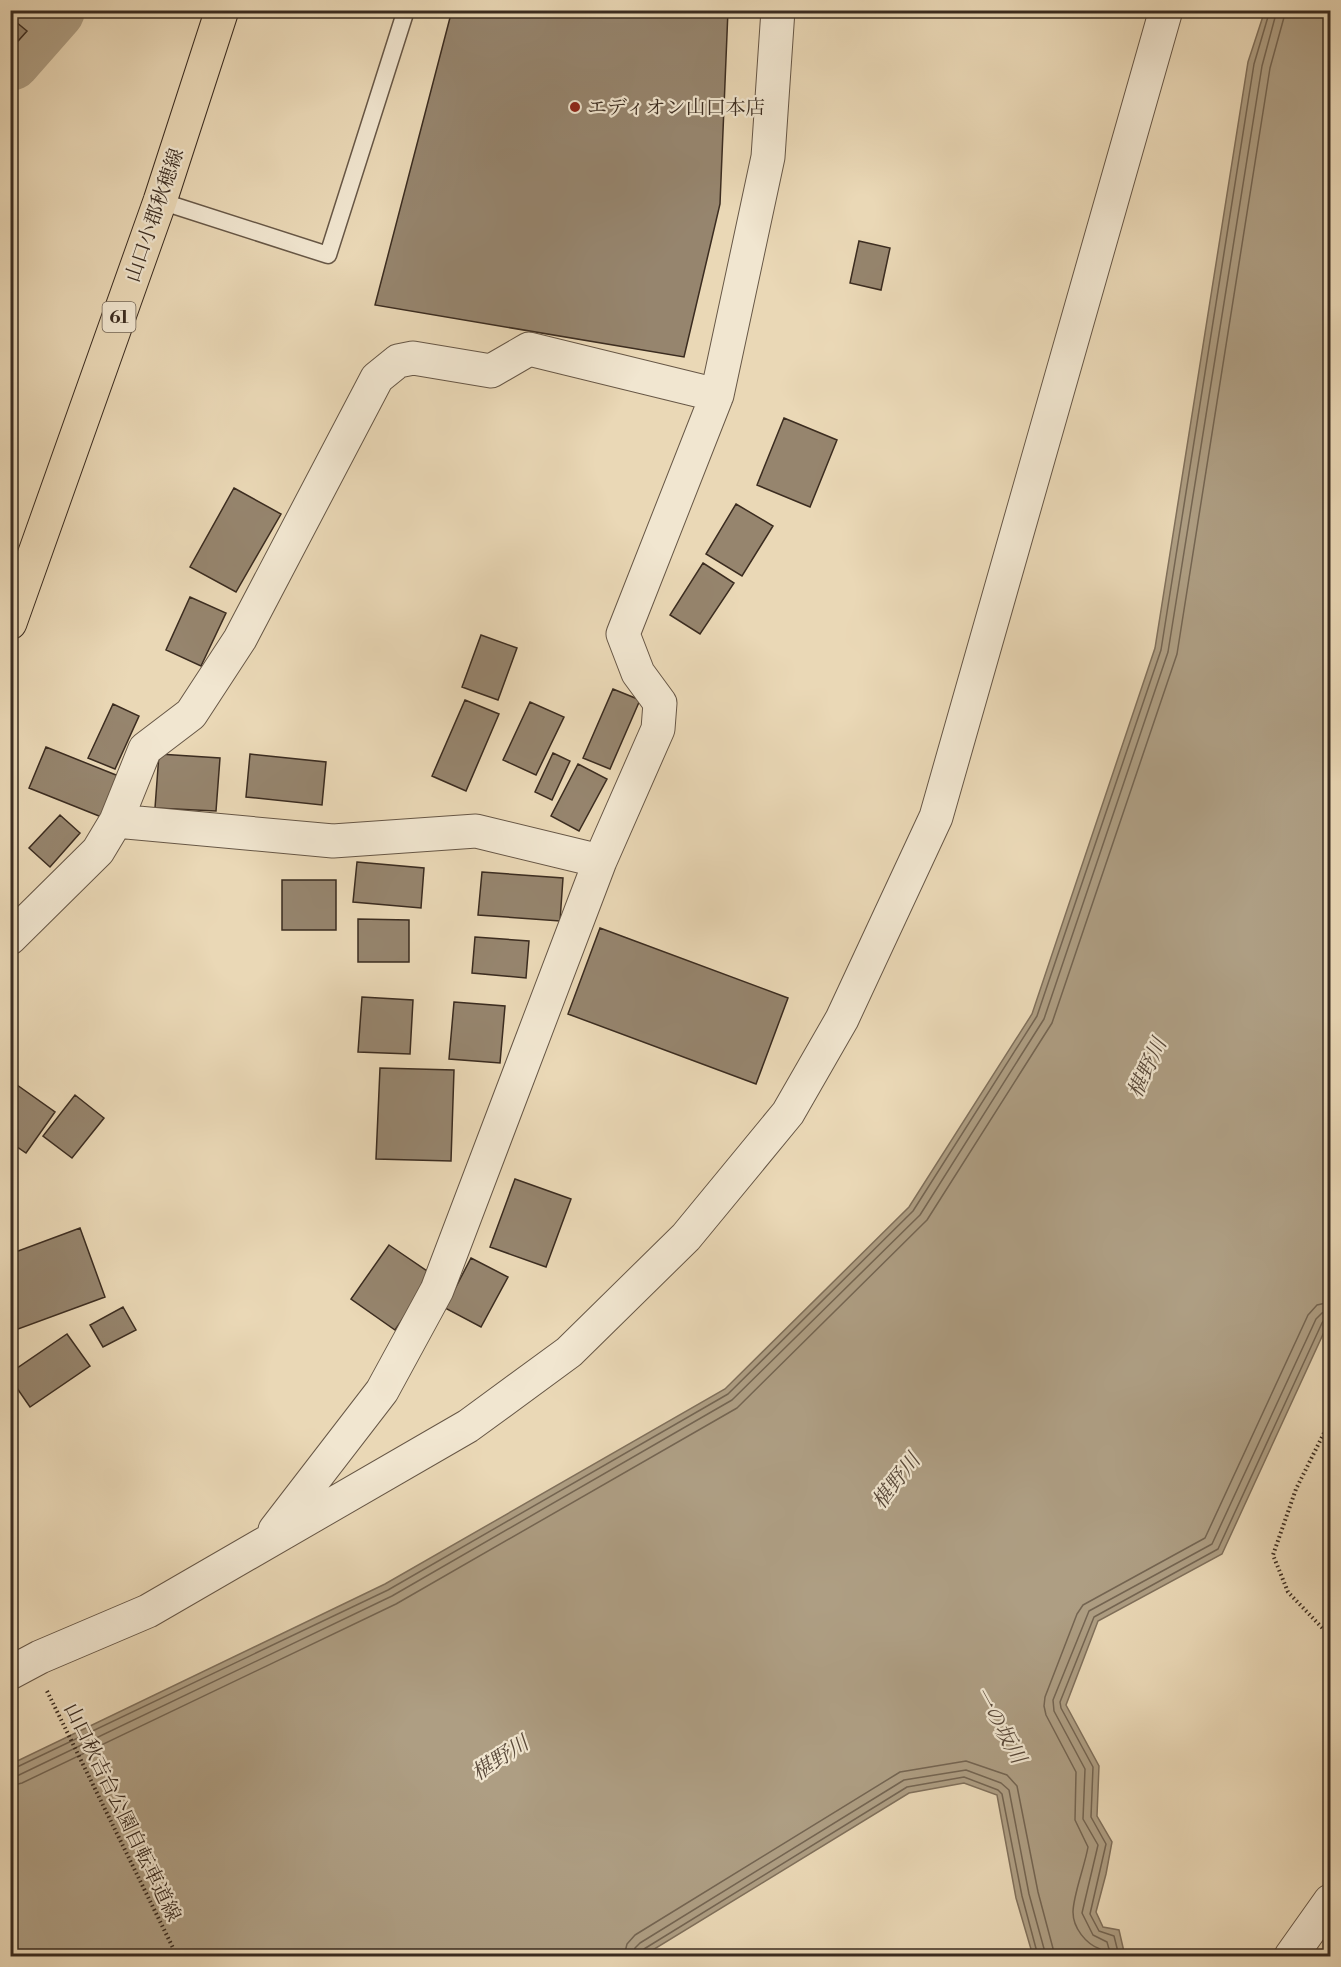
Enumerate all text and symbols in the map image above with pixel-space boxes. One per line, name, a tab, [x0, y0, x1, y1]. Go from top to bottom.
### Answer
place label: エディオン山口本店	[587, 96, 765, 121]
marker: エディオン山口本店	[568, 100, 582, 114]
street label: 山口小郡秋穂線	[121, 145, 190, 286]
road number: 61	[102, 302, 136, 332]
water label: 椹野川	[1123, 1033, 1174, 1102]
water label: 椹野川	[867, 1447, 928, 1514]
water label: 一の坂川	[967, 1682, 1032, 1770]
street label: 山口秋吉台公園自転車道線	[58, 1699, 185, 1926]
water label: 椹野川	[467, 1730, 536, 1787]

